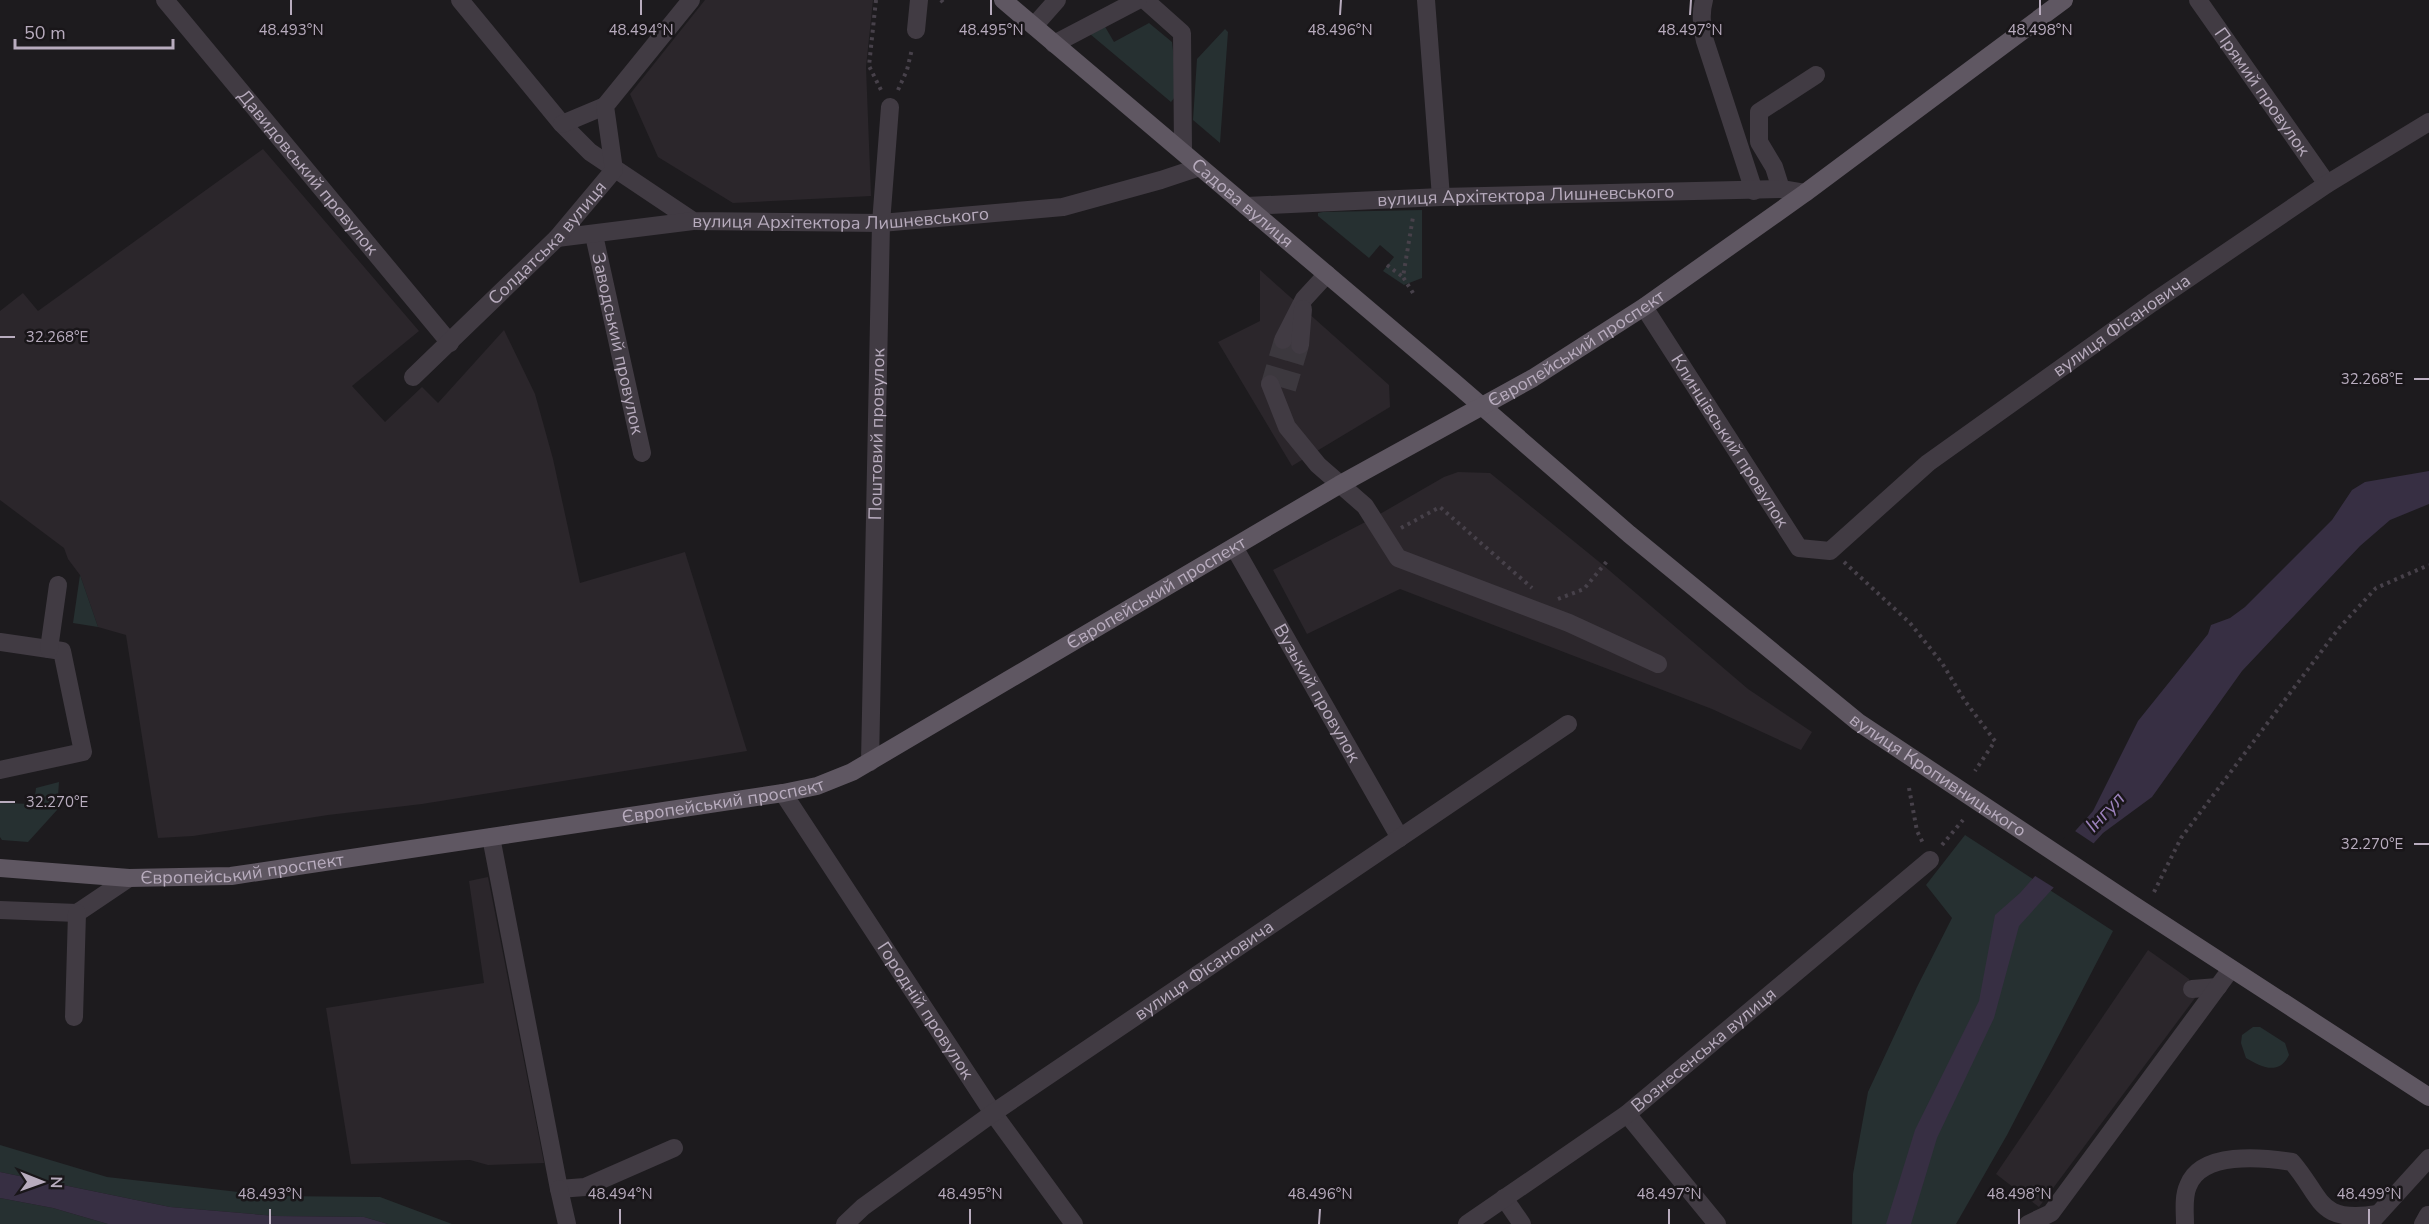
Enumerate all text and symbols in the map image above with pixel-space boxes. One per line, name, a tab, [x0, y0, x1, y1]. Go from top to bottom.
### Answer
scale bar	[15, 12, 172, 50]
text: 48.493°N	[258, 20, 324, 40]
text: 48.494°N	[608, 20, 674, 40]
text: 48.495°N	[958, 20, 1024, 40]
text: 48.496°N	[1307, 20, 1373, 40]
text: 48.497°N	[1657, 20, 1723, 40]
text: 48.498°N	[2007, 20, 2073, 40]
text: 50 m	[24, 21, 66, 45]
street label: Прямий провулок	[2209, 23, 2316, 161]
street label: Давидовський провулок	[232, 85, 384, 260]
street label: Садова вулиця	[1186, 153, 1299, 253]
street label: Солдатська вулиця	[483, 176, 612, 310]
street label: вулиця Архітектора Лишневського	[1377, 180, 1675, 212]
street label: вулиця Архітектора Лишневського	[692, 202, 990, 235]
street label: Заводський провулок	[586, 250, 650, 437]
street label: вулиця Фісановича	[2048, 268, 2195, 382]
street label: Європейський проспект	[1483, 284, 1669, 413]
text: 32.268°E	[26, 327, 88, 347]
street label: Поштовий провулок	[863, 347, 890, 520]
street label: Клинцівський провулок	[1665, 350, 1795, 532]
text: 32.268°E	[2341, 369, 2403, 389]
street label: Європейський проспект	[1062, 530, 1250, 655]
street label: Вузький провулок	[1268, 619, 1366, 767]
street label: вулиця Кропивницького	[1844, 708, 2031, 842]
street label: Європейський проспект	[620, 772, 828, 829]
water label: Інгул	[2079, 786, 2131, 838]
text: 32.270°E	[26, 792, 88, 812]
text: 32.270°E	[2341, 834, 2403, 854]
street label: Європейський проспект	[140, 847, 345, 890]
street label: вулиця Фісановича	[1130, 915, 1278, 1026]
street label: Городній провулок	[872, 937, 980, 1084]
street label: Вознесенська вулиця	[1626, 982, 1781, 1118]
north arrow	[12, 1152, 72, 1212]
text: N	[45, 1176, 67, 1188]
text: 48.493°N	[237, 1184, 303, 1204]
text: 48.494°N	[587, 1184, 653, 1204]
text: 48.495°N	[937, 1184, 1003, 1204]
text: 48.496°N	[1287, 1184, 1353, 1204]
text: 48.497°N	[1636, 1184, 1702, 1204]
text: 48.498°N	[1986, 1184, 2052, 1204]
text: 48.499°N	[2336, 1184, 2402, 1204]

